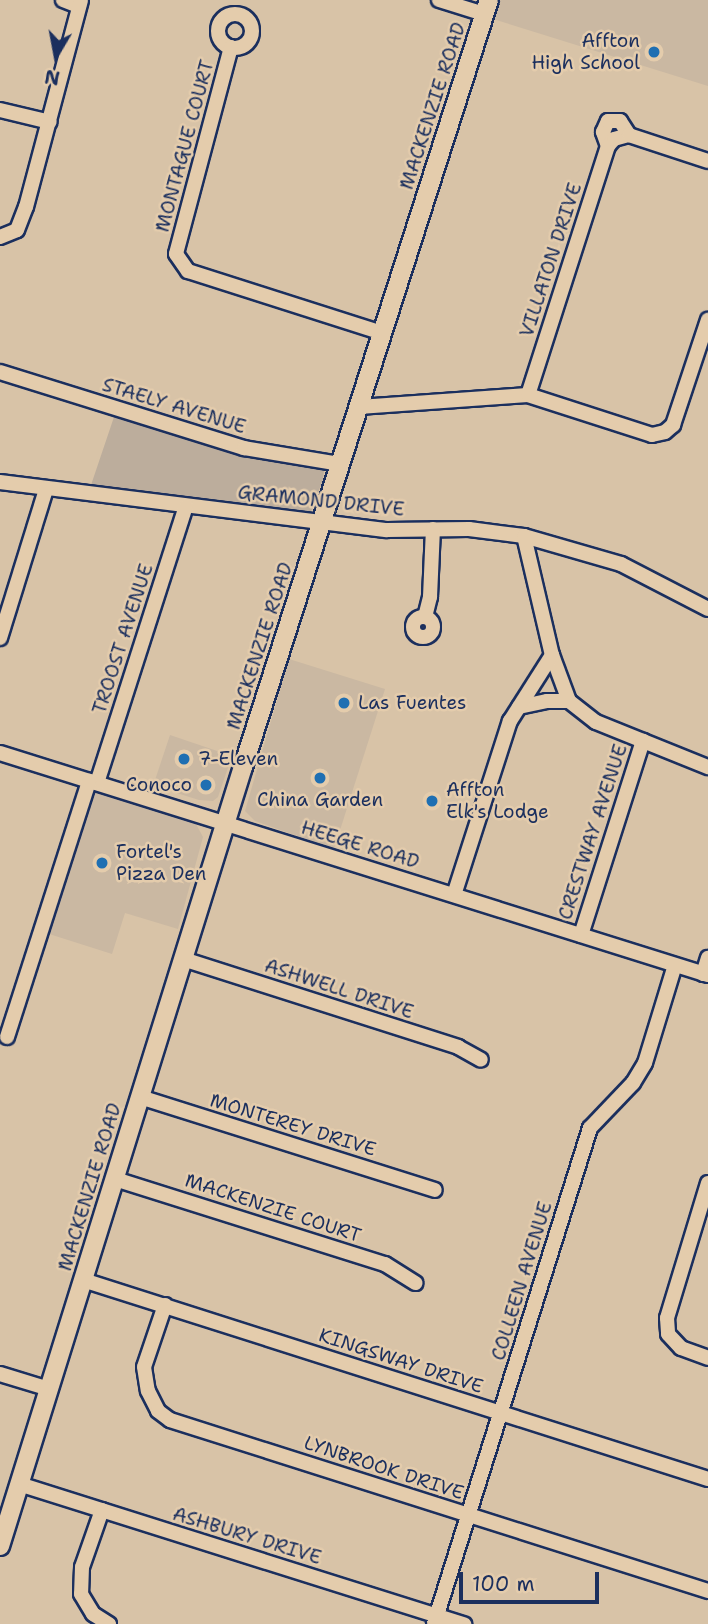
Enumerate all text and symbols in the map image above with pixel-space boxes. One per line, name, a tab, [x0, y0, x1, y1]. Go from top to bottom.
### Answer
street label: MACKENZIE ROAD	[395, 20, 471, 192]
north arrow	[21, 21, 91, 91]
place label: Affton High School	[531, 30, 640, 74]
marker: Affton High School	[646, 44, 662, 60]
street label: MONTAGUE COURT	[151, 57, 219, 235]
text: N	[43, 64, 62, 91]
street label: VILLATON DRIVE	[515, 180, 587, 340]
street label: STAELY AVENUE	[99, 373, 249, 439]
street label: GRAMOND DRIVE	[237, 481, 405, 521]
street label: MACKENZIE ROAD	[222, 560, 298, 732]
street label: TROOST AVENUE	[88, 561, 158, 717]
place label: Las Fuentes	[358, 692, 466, 714]
marker: Las Fuentes	[336, 695, 352, 711]
street label: CRESTWAY AVENUE	[554, 741, 632, 923]
place label: 7-Eleven	[198, 748, 278, 770]
marker: 7-Eleven	[176, 751, 192, 767]
marker: China Garden	[312, 770, 328, 786]
place label: Conoco	[126, 774, 192, 796]
marker: Conoco	[198, 777, 214, 793]
place label: Affton Elk's Lodge	[446, 779, 549, 823]
place label: China Garden	[257, 789, 383, 811]
marker: Affton Elk's Lodge	[424, 793, 440, 809]
street label: HEEGE ROAD	[298, 816, 422, 874]
place label: Fortel's Pizza Den	[116, 841, 206, 885]
marker: Fortel's Pizza Den	[94, 855, 110, 871]
street label: ASHWELL DRIVE	[262, 954, 416, 1024]
street label: MONTEREY DRIVE	[207, 1089, 379, 1161]
street label: MACKENZIE ROAD	[54, 1100, 126, 1274]
street label: MACKENZIE COURT	[182, 1169, 364, 1247]
street label: COLLEEN AVENUE	[487, 1199, 557, 1363]
street label: KINGSWAY DRIVE	[316, 1324, 486, 1398]
street label: LYNBROOK DRIVE	[301, 1431, 467, 1505]
street label: ASHBURY DRIVE	[170, 1503, 324, 1569]
scale bar	[463, 1558, 603, 1602]
text: 100 m	[472, 1570, 535, 1598]

